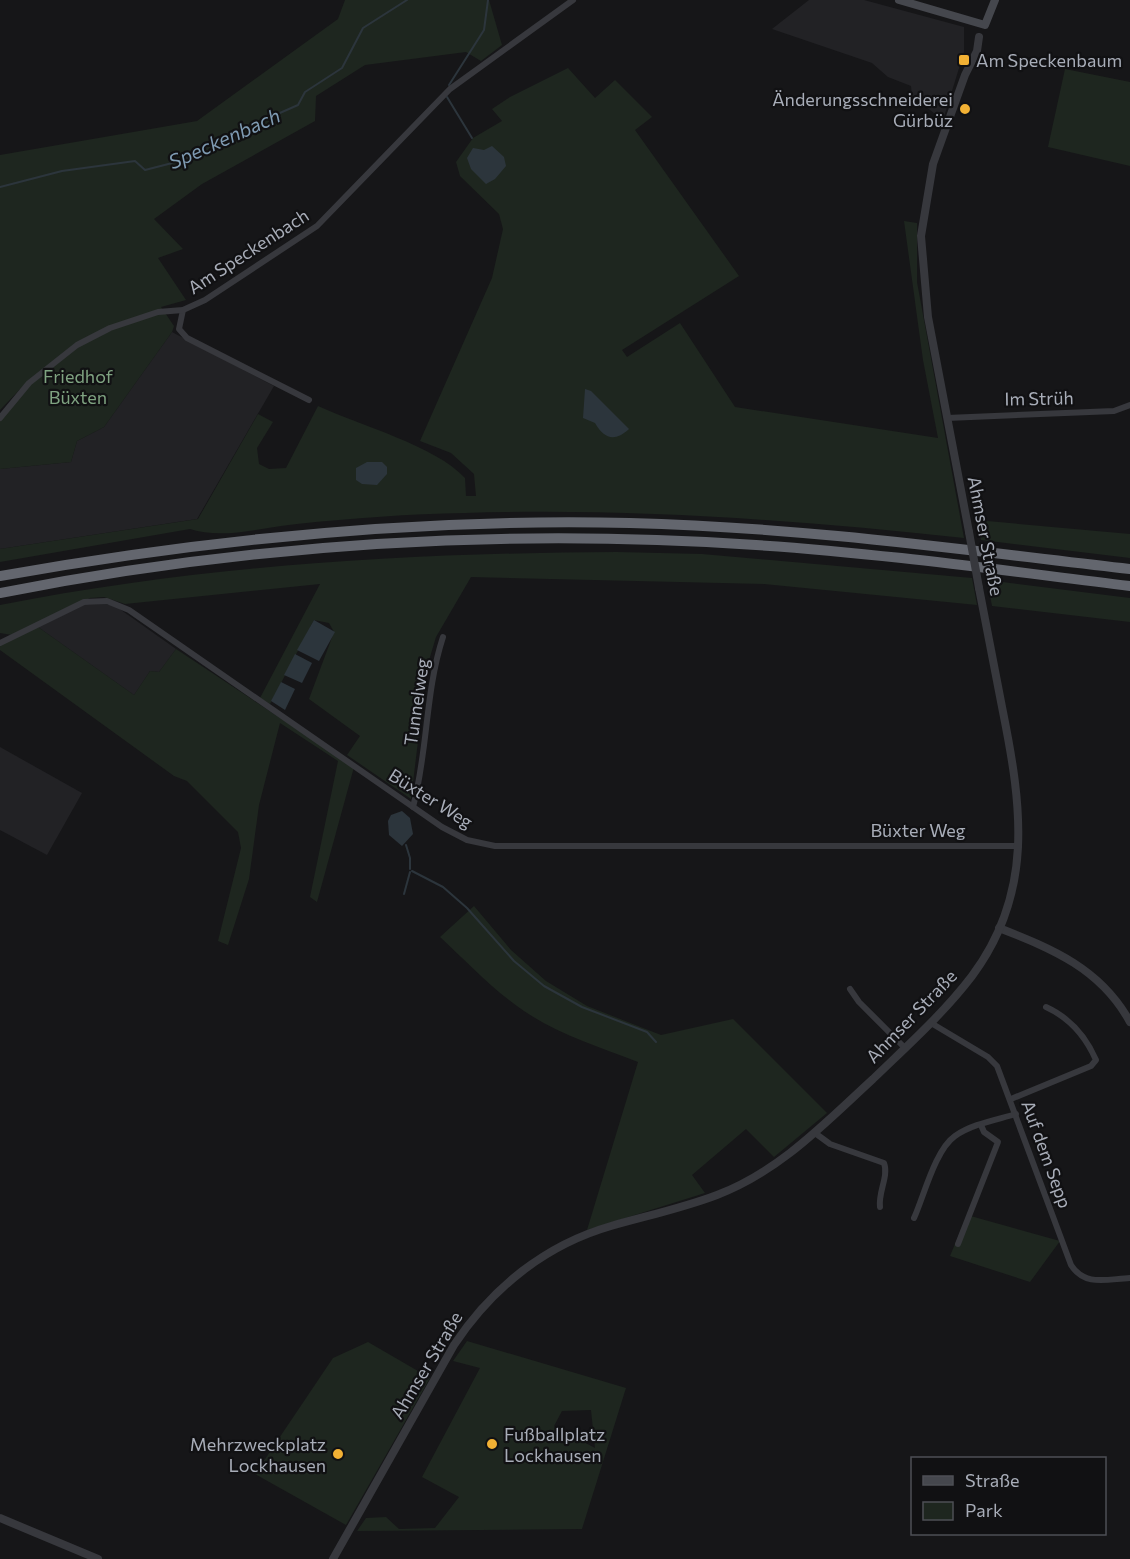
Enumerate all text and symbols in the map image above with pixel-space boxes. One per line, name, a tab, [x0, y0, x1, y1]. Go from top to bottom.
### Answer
place label: Am Speckenbaum	[976, 49, 1122, 71]
marker: Am Speckenbaum	[957, 53, 971, 67]
place label: Änderungsschneiderei Gürbüz	[772, 88, 953, 131]
marker: Änderungsschneiderei Gürbüz	[958, 102, 972, 116]
water label: Speckenbach	[164, 103, 284, 173]
street label: Am Speckenbach	[183, 204, 313, 298]
park label: Friedhof Büxten	[43, 365, 114, 408]
street label: Im Strüh	[1004, 386, 1074, 410]
street label: Ahmser Straße	[964, 474, 1008, 598]
street label: Tunnelweg	[399, 657, 433, 747]
street label: Büxter Weg	[385, 764, 477, 833]
street label: Büxter Weg	[871, 819, 966, 841]
street label: Ahmser Straße	[861, 965, 961, 1067]
street label: Auf dem Sepp	[1017, 1097, 1077, 1211]
street label: Ahmser Straße	[385, 1307, 467, 1423]
place label: Fußballplatz Lockhausen	[504, 1423, 605, 1466]
place label: Mehrzweckplatz Lockhausen	[190, 1433, 326, 1476]
marker: Fußballplatz Lockhausen	[485, 1437, 499, 1451]
marker: Mehrzweckplatz Lockhausen	[331, 1447, 345, 1461]
legend	[911, 1457, 1106, 1535]
text: Straße	[965, 1469, 1020, 1491]
text: Park	[965, 1499, 1003, 1521]

